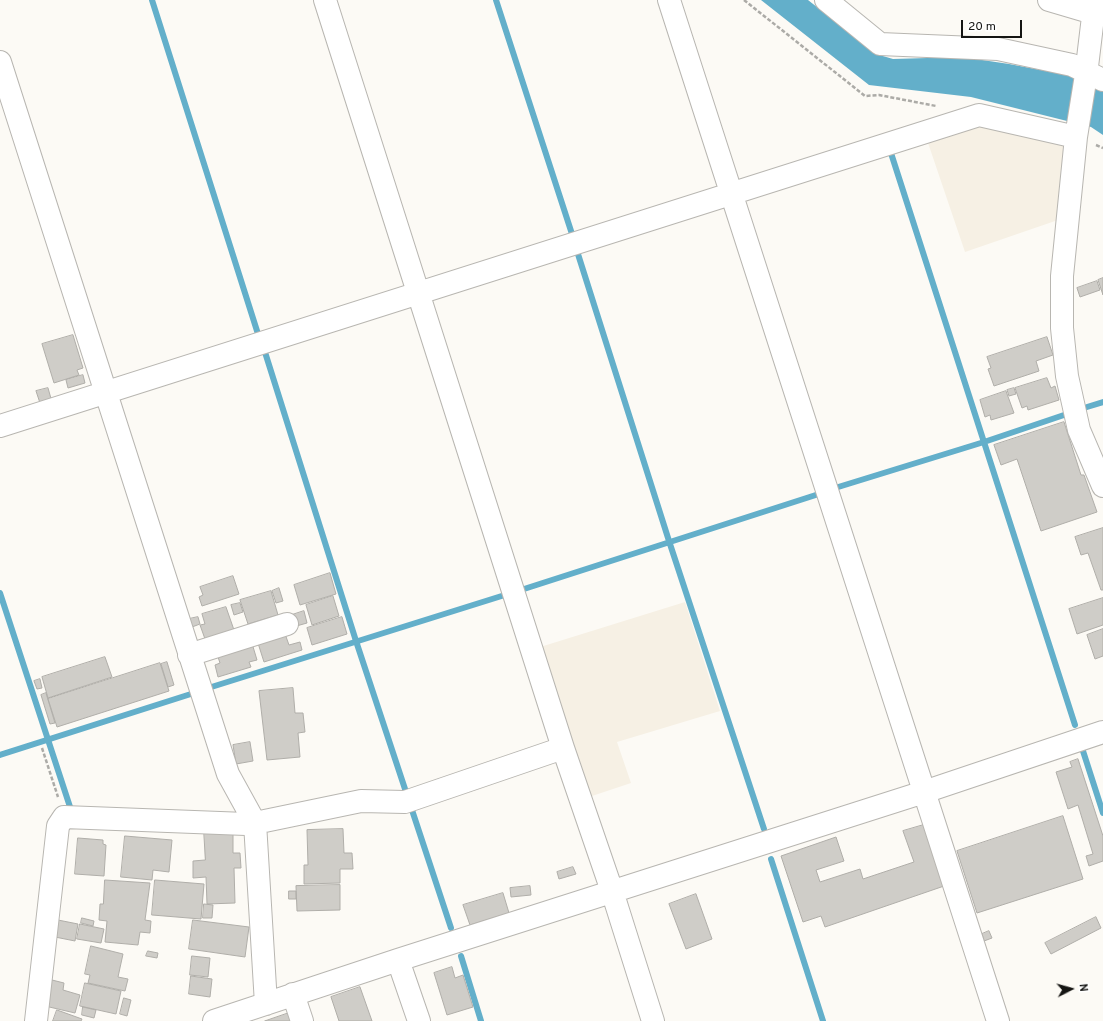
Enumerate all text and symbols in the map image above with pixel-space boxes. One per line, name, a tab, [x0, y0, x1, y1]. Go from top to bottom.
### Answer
scale bar	[963, 12, 1024, 38]
text: 20 m	[968, 19, 996, 35]
north arrow	[1051, 969, 1091, 1009]
text: N	[1076, 983, 1090, 992]

